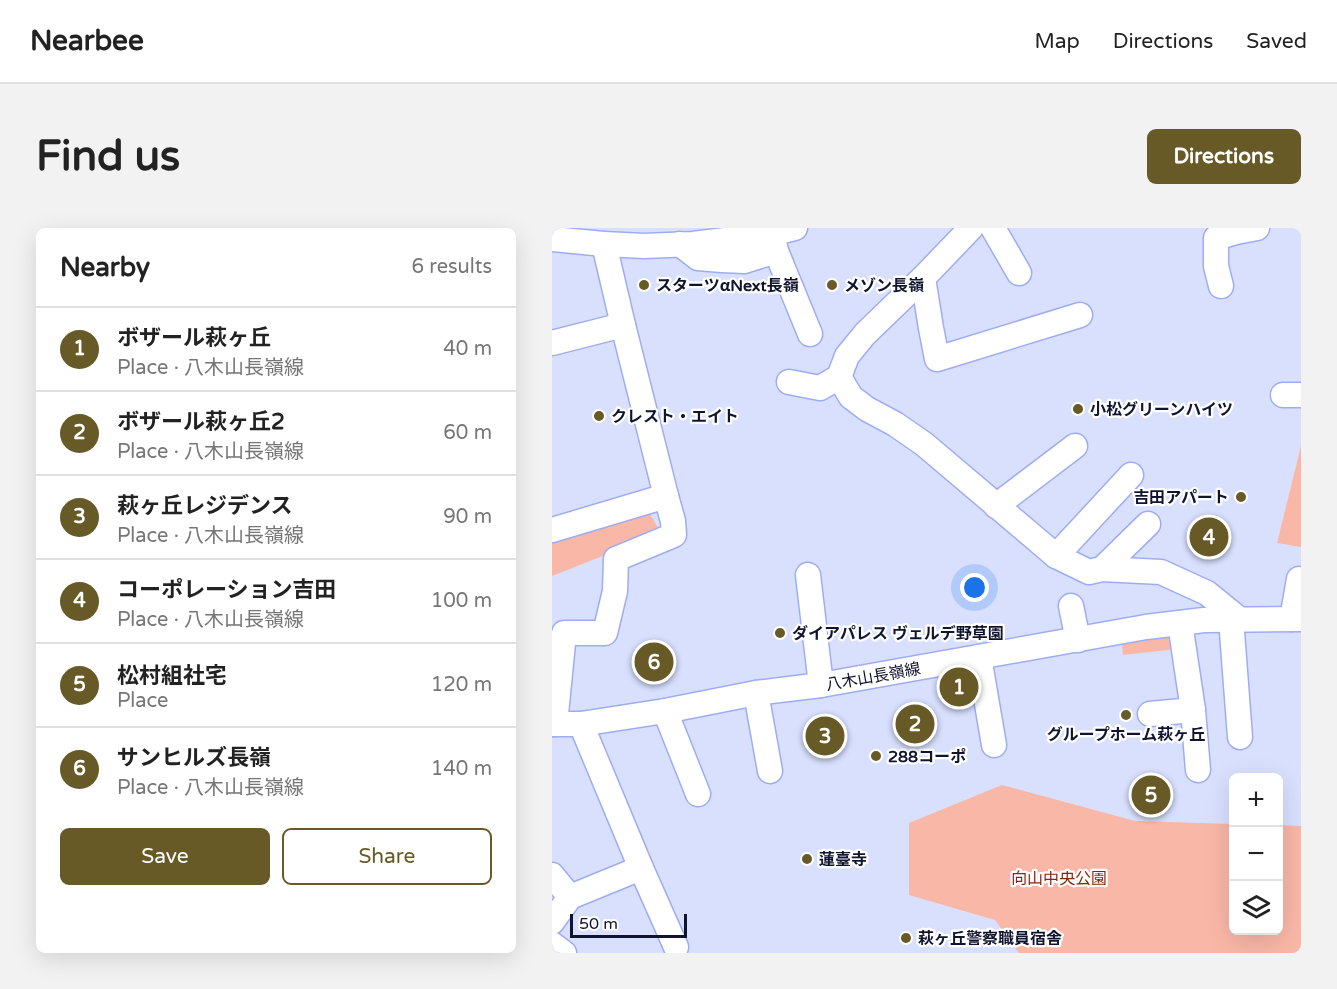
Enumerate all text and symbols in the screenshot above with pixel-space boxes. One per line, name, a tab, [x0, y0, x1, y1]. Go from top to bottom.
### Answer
text: Nearbee	[30, 24, 144, 58]
text: Map	[1034, 29, 1080, 54]
text: Directions	[1113, 29, 1213, 54]
text: Saved	[1246, 29, 1307, 54]
button: Directions	[1147, 129, 1301, 184]
text: Find us	[36, 131, 180, 182]
text: Nearby	[60, 252, 150, 283]
text: 6 results	[412, 255, 492, 279]
place label: スターツαNext長嶺	[656, 276, 799, 296]
place label: メゾン長嶺	[844, 276, 924, 296]
marker: スターツαNext長嶺	[637, 278, 651, 292]
marker: メゾン長嶺	[825, 278, 839, 292]
text: ボザール萩ヶ丘	[117, 325, 271, 351]
text: 1	[73, 337, 86, 361]
text: 40 m	[443, 337, 492, 361]
text: Place · 八木山長嶺線	[117, 356, 304, 380]
place label: 小松グリーンハイツ	[1090, 400, 1233, 420]
marker: 小松グリーンハイツ	[1071, 402, 1085, 416]
place label: クレスト・エイト	[611, 407, 739, 427]
text: ボザール萩ヶ丘2	[117, 409, 285, 435]
marker: クレスト・エイト	[592, 409, 606, 423]
text: 2	[73, 421, 86, 445]
text: 60 m	[443, 421, 492, 445]
text: Place · 八木山長嶺線	[117, 440, 304, 464]
place label: 吉田アパート	[1133, 488, 1229, 508]
marker: 吉田アパート	[1234, 490, 1248, 504]
text: 萩ヶ丘レジデンス	[117, 493, 293, 519]
text: 3	[73, 505, 86, 529]
text: 90 m	[443, 505, 492, 529]
pin: 4	[1190, 514, 1228, 560]
text: Place · 八木山長嶺線	[117, 524, 304, 548]
your location	[960, 573, 989, 602]
text: コーポレーション吉田	[117, 577, 337, 603]
text: 4	[73, 589, 86, 613]
text: 100 m	[431, 589, 492, 613]
text: Place · 八木山長嶺線	[117, 608, 304, 632]
place label: ダイアパレス ヴェルデ野草園	[792, 624, 1004, 644]
marker: ダイアパレス ヴェルデ野草園	[773, 626, 787, 640]
pin: 6	[634, 640, 674, 684]
street label: 八木山長嶺線	[824, 659, 922, 695]
text: 松村組社宅	[117, 663, 227, 689]
pin: 1	[940, 664, 978, 710]
text: 5	[73, 673, 86, 697]
text: 120 m	[431, 673, 492, 697]
text: Place	[117, 689, 168, 713]
pin: 2	[896, 702, 934, 746]
marker: グループホーム萩ヶ丘	[1119, 708, 1133, 722]
pin: 3	[806, 714, 844, 758]
place label: グループホーム萩ヶ丘	[1047, 725, 1205, 745]
text: サンヒルズ長嶺	[117, 745, 271, 771]
place label: 288コーポ	[888, 747, 966, 767]
marker: 288コーポ	[869, 749, 883, 763]
text: 6	[73, 757, 86, 781]
text: 140 m	[431, 757, 492, 781]
pin: 5	[1132, 772, 1170, 818]
map controls	[1229, 773, 1283, 935]
button: +	[1229, 773, 1283, 827]
text: Place · 八木山長嶺線	[117, 776, 304, 800]
button: −	[1229, 827, 1283, 881]
button: Save	[60, 828, 270, 885]
button: Share	[282, 828, 492, 885]
place label: 蓮臺寺	[819, 850, 867, 870]
marker: 蓮臺寺	[800, 852, 814, 866]
park label: 向山中央公園	[1011, 869, 1107, 889]
button: layers	[1229, 881, 1283, 935]
scale bar	[570, 911, 687, 938]
text: 50 m	[579, 914, 618, 934]
place label: 萩ヶ丘警察職員宿舎	[918, 929, 1062, 949]
marker: 萩ヶ丘警察職員宿舎	[899, 931, 913, 945]

